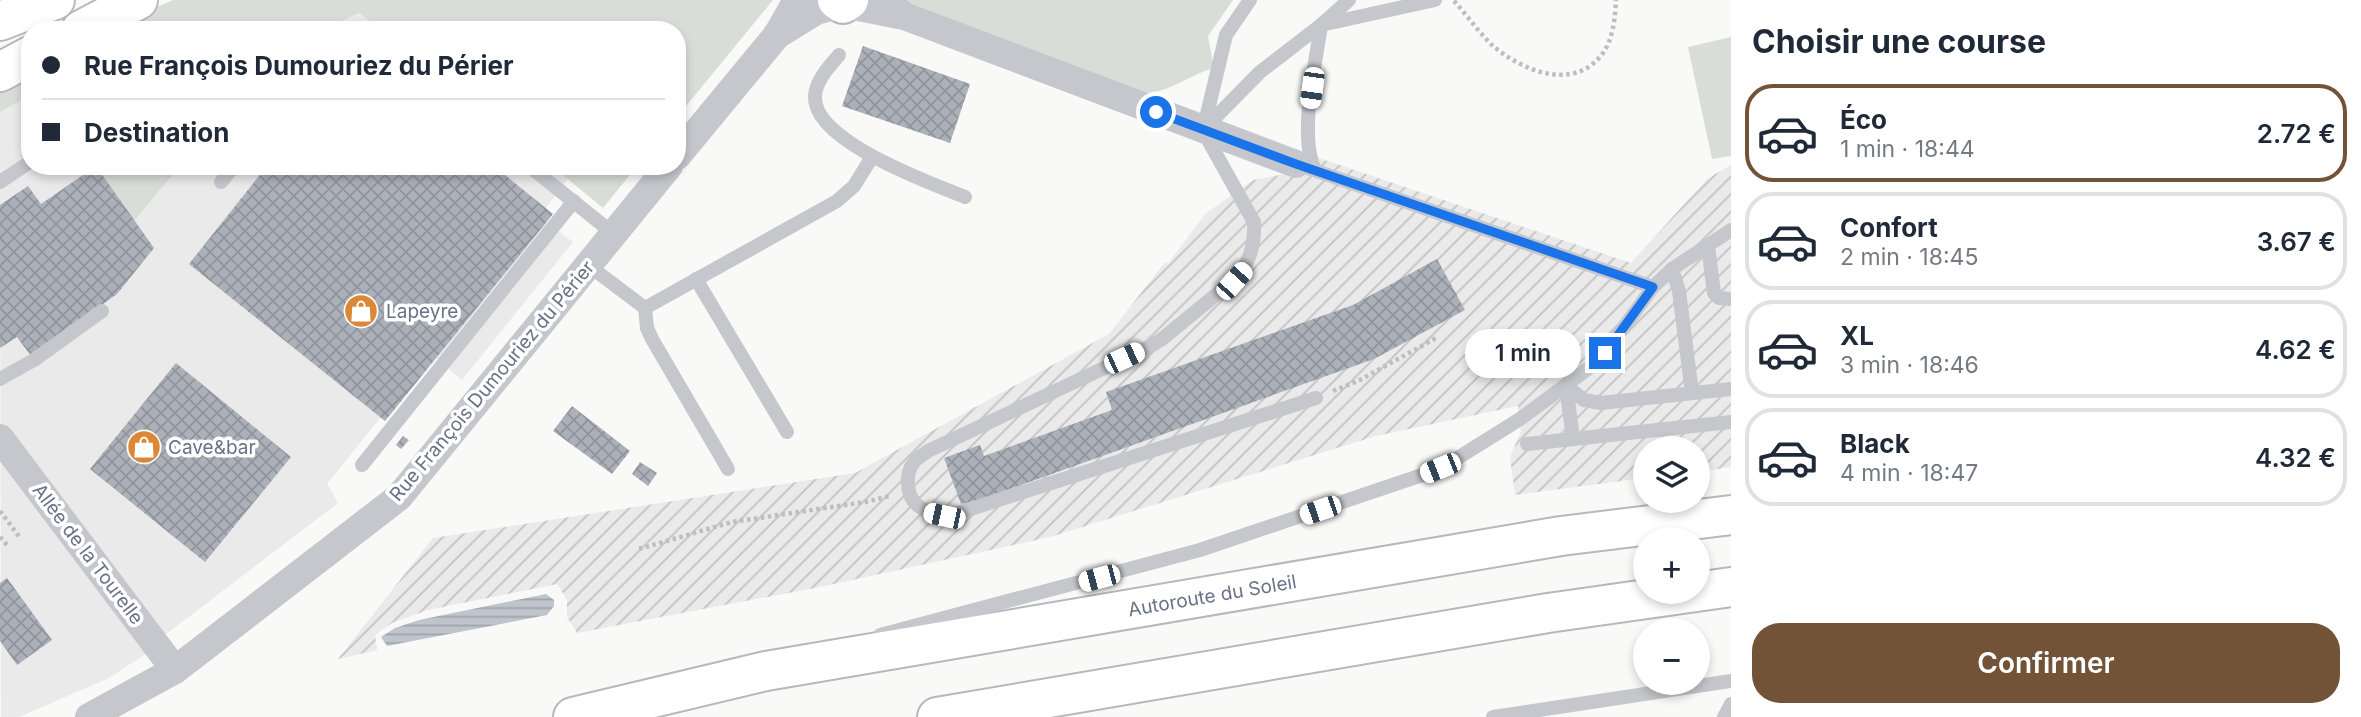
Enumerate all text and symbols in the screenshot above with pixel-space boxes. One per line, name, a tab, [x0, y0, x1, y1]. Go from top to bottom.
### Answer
text: Choisir une course	[1752, 22, 2046, 61]
text: Rue François Dumouriez du Périer	[84, 50, 514, 81]
car	[1299, 66, 1326, 110]
route start	[1140, 96, 1172, 128]
icon: car	[1756, 102, 1819, 165]
text: Éco	[1840, 104, 1887, 135]
text: Destination	[84, 117, 229, 148]
text: 2.72 €	[2257, 118, 2336, 149]
text: 1 min · 18:44	[1840, 135, 1975, 163]
icon: car	[1756, 210, 1819, 273]
text: Confort	[1840, 212, 1938, 243]
text: 3.67 €	[2257, 226, 2336, 257]
text: 2 min · 18:45	[1840, 243, 1978, 271]
street label: Rue François Dumouriez du Périer	[385, 256, 599, 506]
car	[1213, 258, 1256, 304]
shop icon: Lapeyre	[342, 292, 380, 330]
place label: Lapeyre	[386, 300, 458, 323]
icon: car	[1756, 318, 1819, 381]
text: XL	[1840, 320, 1874, 351]
callout: 1 min	[1465, 328, 1580, 378]
text: 4.62 €	[2255, 334, 2336, 365]
route end	[1589, 337, 1621, 369]
text: 1 min	[1495, 339, 1551, 367]
car	[1101, 340, 1148, 376]
text: 3 min · 18:46	[1840, 351, 1979, 379]
icon: car	[1756, 426, 1819, 489]
shop icon: Cave&bar	[125, 428, 163, 466]
text: Black	[1840, 428, 1910, 459]
place label: Cave&bar	[168, 436, 256, 459]
map controls	[1633, 436, 1710, 695]
button: layers	[1633, 436, 1710, 513]
text: 4.32 €	[2255, 442, 2336, 473]
car	[1417, 450, 1464, 486]
text: 4 min · 18:47	[1840, 459, 1978, 487]
street label: Allée de la Tourelle	[28, 479, 148, 629]
car	[1297, 493, 1344, 527]
car	[922, 501, 967, 531]
button: +	[1633, 527, 1710, 604]
car	[1076, 562, 1123, 594]
street label: Autoroute du Soleil	[1126, 570, 1298, 621]
button: −	[1633, 618, 1710, 695]
button: Confirmer	[1752, 623, 2340, 703]

